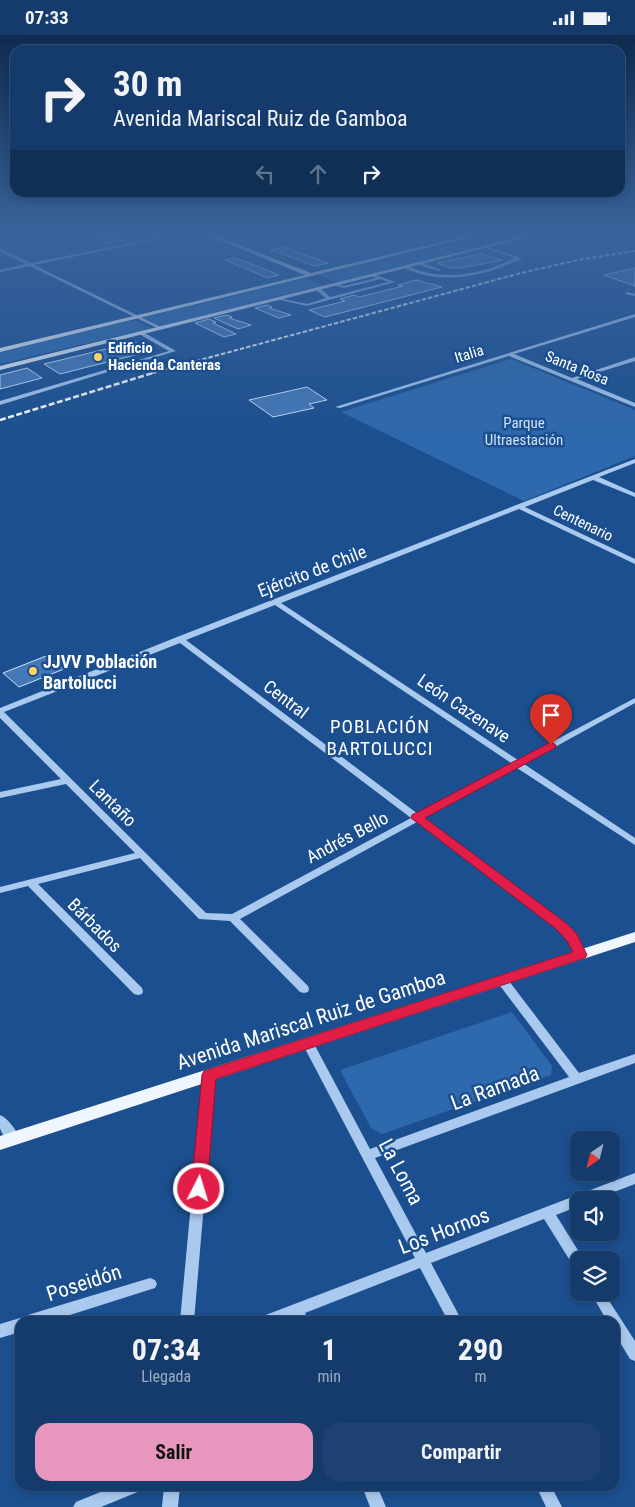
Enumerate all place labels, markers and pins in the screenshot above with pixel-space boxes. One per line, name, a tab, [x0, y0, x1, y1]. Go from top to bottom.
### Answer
place label: Edificio Hacienda Canteras	[108, 339, 221, 374]
marker: Edificio Hacienda Canteras	[92, 351, 104, 363]
place label: JJVV Población Bartolucci	[43, 651, 157, 693]
marker: JJVV Población Bartolucci	[27, 665, 39, 677]
pin	[530, 694, 572, 745]

